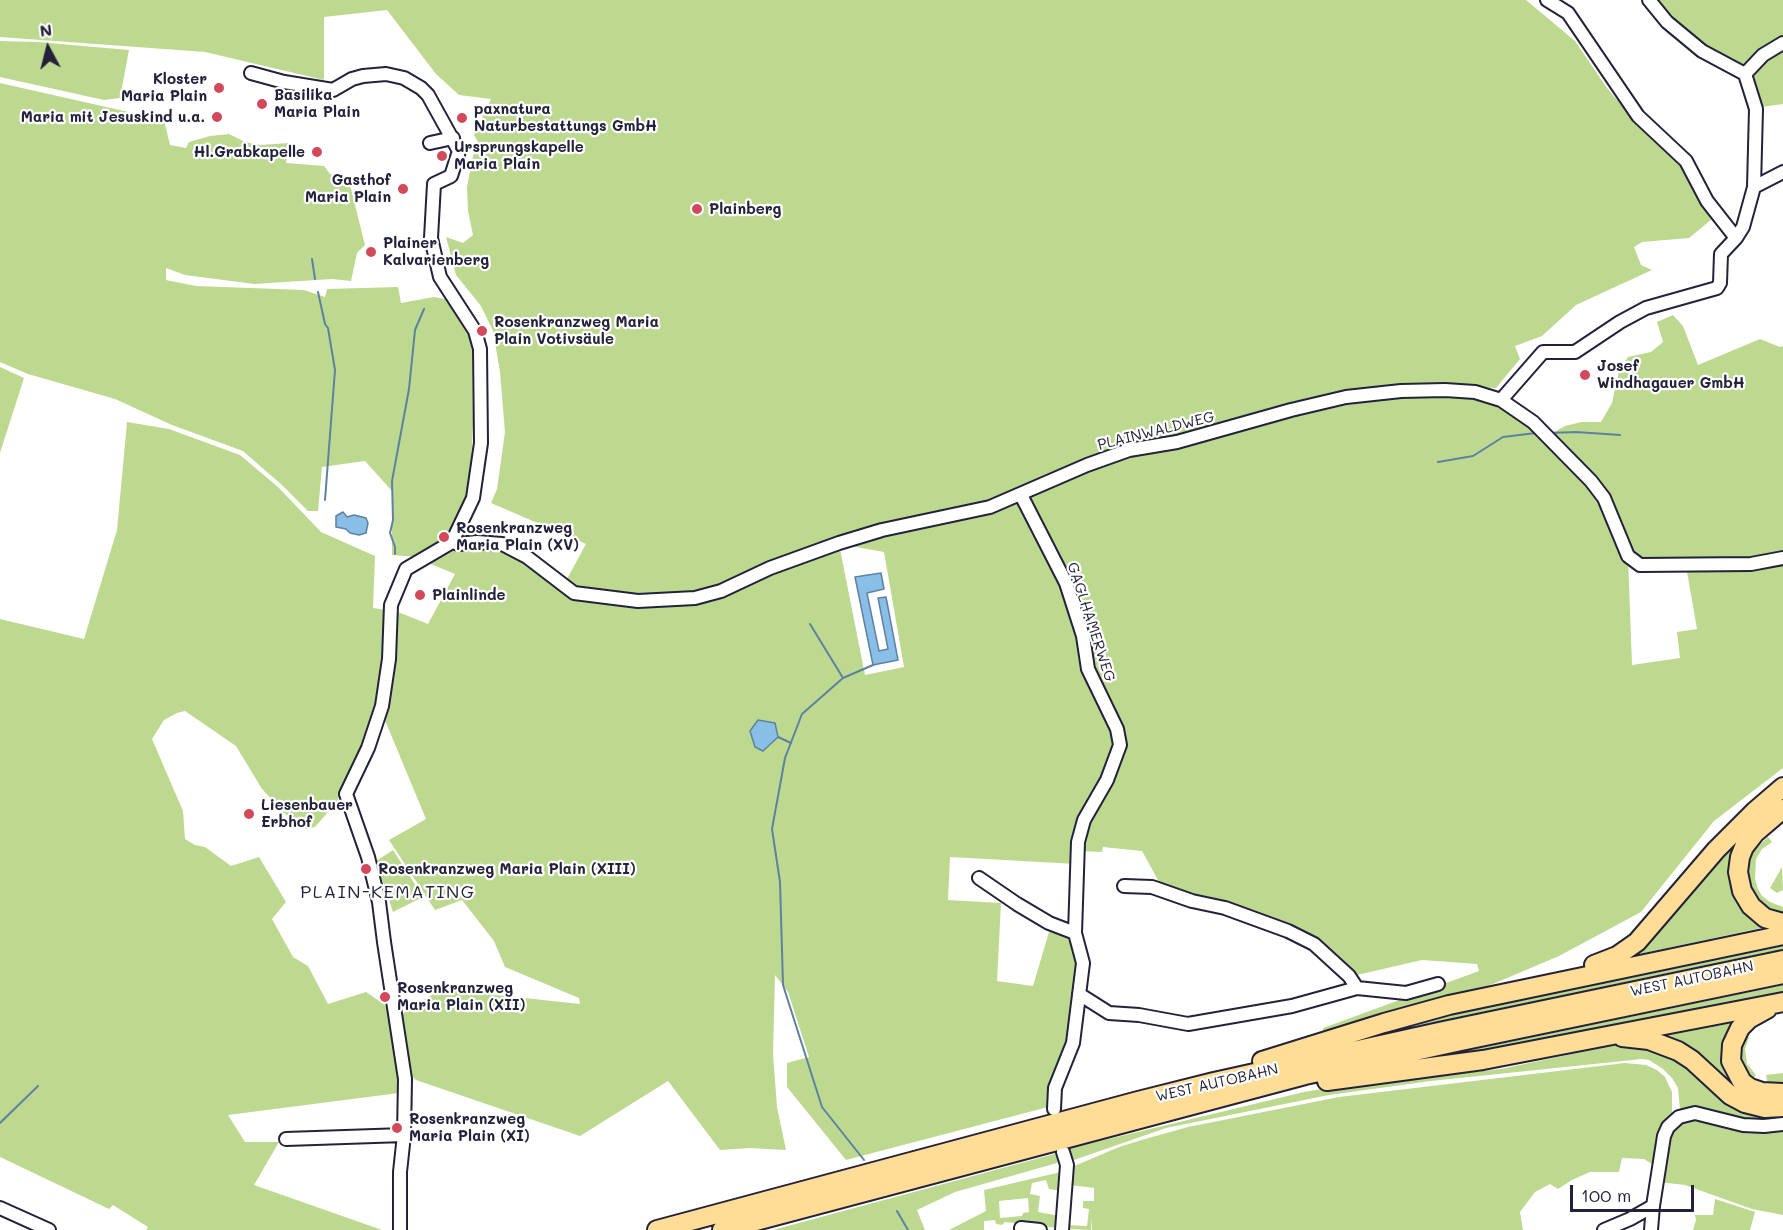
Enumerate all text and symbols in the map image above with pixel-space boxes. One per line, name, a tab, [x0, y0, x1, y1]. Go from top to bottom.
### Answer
north arrow	[18, 18, 78, 78]
text: N	[38, 18, 53, 41]
place label: Kloster Maria Plain	[121, 70, 207, 105]
marker: Kloster Maria Plain	[212, 81, 226, 95]
place label: Basilika Maria Plain	[274, 86, 360, 121]
marker: Basilika Maria Plain	[255, 97, 269, 111]
place label: paxnatura Naturbestattungs GmbH	[474, 100, 657, 135]
place label: Maria mit Jesuskind u.a.	[21, 108, 205, 126]
marker: Maria mit Jesuskind u.a.	[210, 110, 224, 124]
marker: paxnatura Naturbestattungs GmbH	[455, 111, 469, 125]
place label: Ursprungskapelle Maria Plain	[454, 138, 584, 173]
place label: Hl.Grabkapelle	[193, 143, 305, 161]
marker: Hl.Grabkapelle	[310, 145, 324, 159]
marker: Ursprungskapelle Maria Plain	[435, 149, 449, 163]
place label: Gasthof Maria Plain	[305, 171, 391, 206]
marker: Gasthof Maria Plain	[396, 182, 410, 196]
place label: Plainberg	[709, 200, 781, 218]
marker: Plainberg	[690, 202, 704, 216]
place label: Plainer Kalvarienberg	[383, 234, 489, 269]
marker: Plainer Kalvarienberg	[364, 245, 378, 259]
place label: Rosenkranzweg Maria Plain Votivsäule	[494, 313, 659, 348]
marker: Rosenkranzweg Maria Plain Votivsäule	[475, 324, 489, 338]
place label: Josef Windhagauer GmbH	[1597, 357, 1745, 392]
marker: Josef Windhagauer GmbH	[1578, 368, 1592, 382]
street label: PLAINWALDWEG	[1096, 408, 1216, 454]
place label: Rosenkranzweg Maria Plain (XV)	[456, 519, 579, 554]
marker: Rosenkranzweg Maria Plain (XV)	[437, 530, 451, 544]
street label: GAGLHAMERWEG	[1063, 560, 1119, 684]
place label: Plainlinde	[432, 586, 505, 604]
marker: Plainlinde	[413, 588, 427, 602]
place label: Liesenbauer Erbhof	[261, 796, 353, 831]
marker: Liesenbauer Erbhof	[242, 807, 256, 821]
place label: Rosenkranzweg Maria Plain (XIII)	[378, 860, 636, 878]
marker: Rosenkranzweg Maria Plain (XIII)	[359, 862, 373, 876]
district label: PLAIN-KEMATING	[300, 881, 476, 903]
street label: WEST AUTOBAHN	[1629, 957, 1755, 1001]
place label: Rosenkranzweg Maria Plain (XII)	[397, 979, 525, 1014]
marker: Rosenkranzweg Maria Plain (XII)	[378, 990, 392, 1004]
street label: WEST AUTOBAHN	[1154, 1060, 1280, 1106]
place label: Rosenkranzweg Maria Plain (XI)	[409, 1110, 530, 1145]
marker: Rosenkranzweg Maria Plain (XI)	[390, 1121, 404, 1135]
scale bar	[1573, 1173, 1698, 1211]
text: 100 m	[1581, 1183, 1631, 1207]

